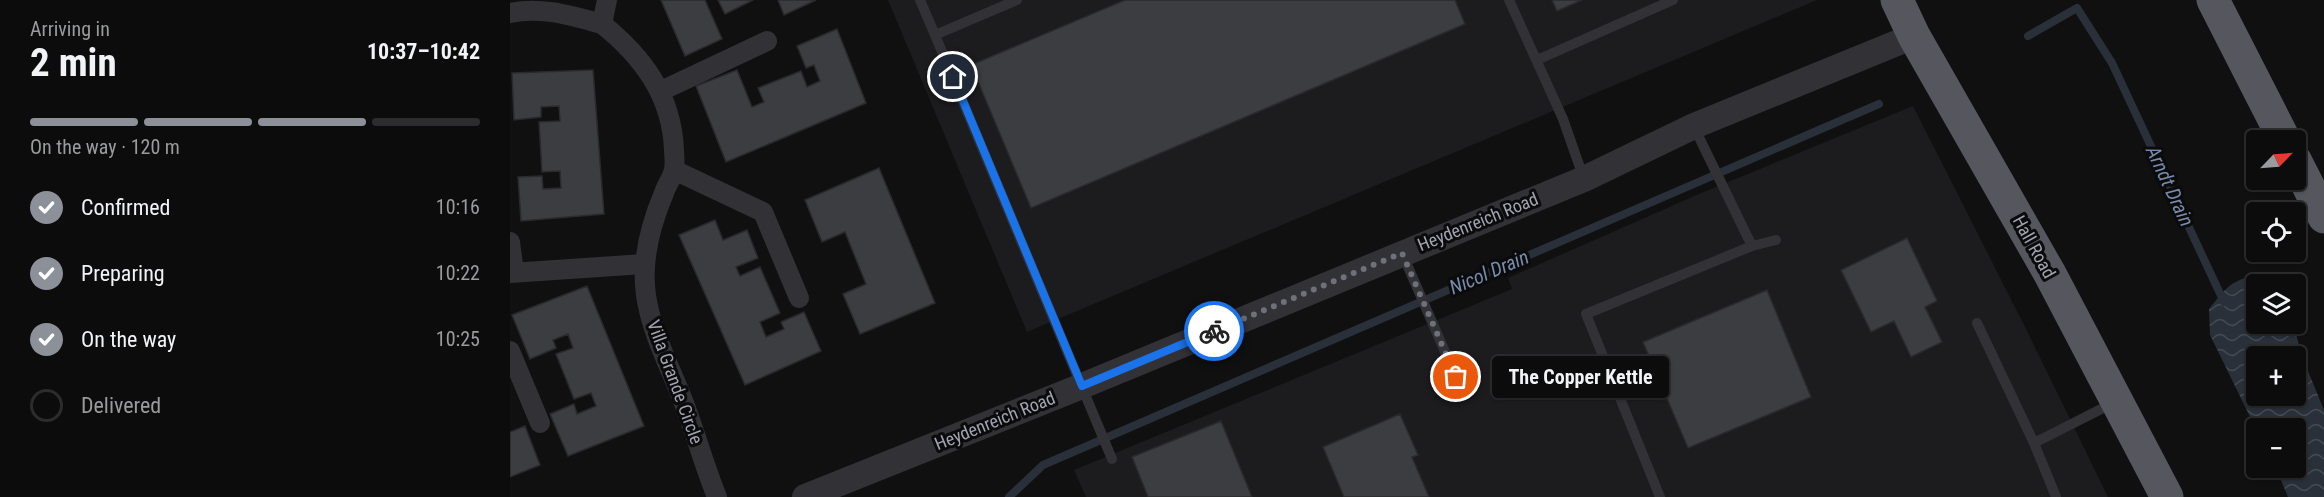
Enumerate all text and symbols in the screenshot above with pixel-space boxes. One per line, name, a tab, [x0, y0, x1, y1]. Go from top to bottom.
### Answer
text: Arriving in	[30, 17, 110, 41]
text: 10:37–10:42	[367, 39, 480, 64]
text: 2 min	[30, 40, 117, 86]
pin	[927, 51, 978, 102]
icon: home	[936, 60, 969, 93]
north arrow	[2246, 130, 2306, 190]
map controls	[2246, 130, 2306, 478]
text: On the way · 120 m	[30, 135, 180, 159]
water label: Arndt Drain	[2140, 141, 2199, 230]
street label: Heydenreich Road	[1414, 188, 1541, 255]
icon: check	[30, 191, 63, 224]
text: Confirmed	[81, 195, 170, 220]
text: 10:16	[436, 195, 480, 219]
button: locate	[2246, 202, 2306, 262]
street label: Hall Road	[2009, 212, 2060, 282]
water label: Nicol Drain	[1446, 245, 1532, 299]
icon: check	[30, 257, 63, 290]
text: Preparing	[81, 261, 165, 286]
text: 10:22	[436, 261, 480, 285]
button: layers	[2246, 274, 2306, 334]
courier	[1184, 301, 1244, 361]
icon: bike	[1198, 315, 1231, 348]
street label: Villa Grande Circle	[643, 317, 708, 447]
icon: check	[30, 323, 63, 356]
text: On the way	[81, 327, 176, 352]
text: 10:25	[436, 327, 480, 351]
button: +	[2246, 346, 2306, 406]
pin	[1430, 351, 1481, 402]
callout: The Copper Kettle	[1492, 356, 1669, 398]
icon: bag	[1439, 360, 1472, 393]
text: The Copper Kettle	[1508, 365, 1653, 389]
street label: Heydenreich Road	[931, 387, 1058, 454]
text: Delivered	[81, 393, 161, 418]
button: −	[2246, 418, 2306, 478]

